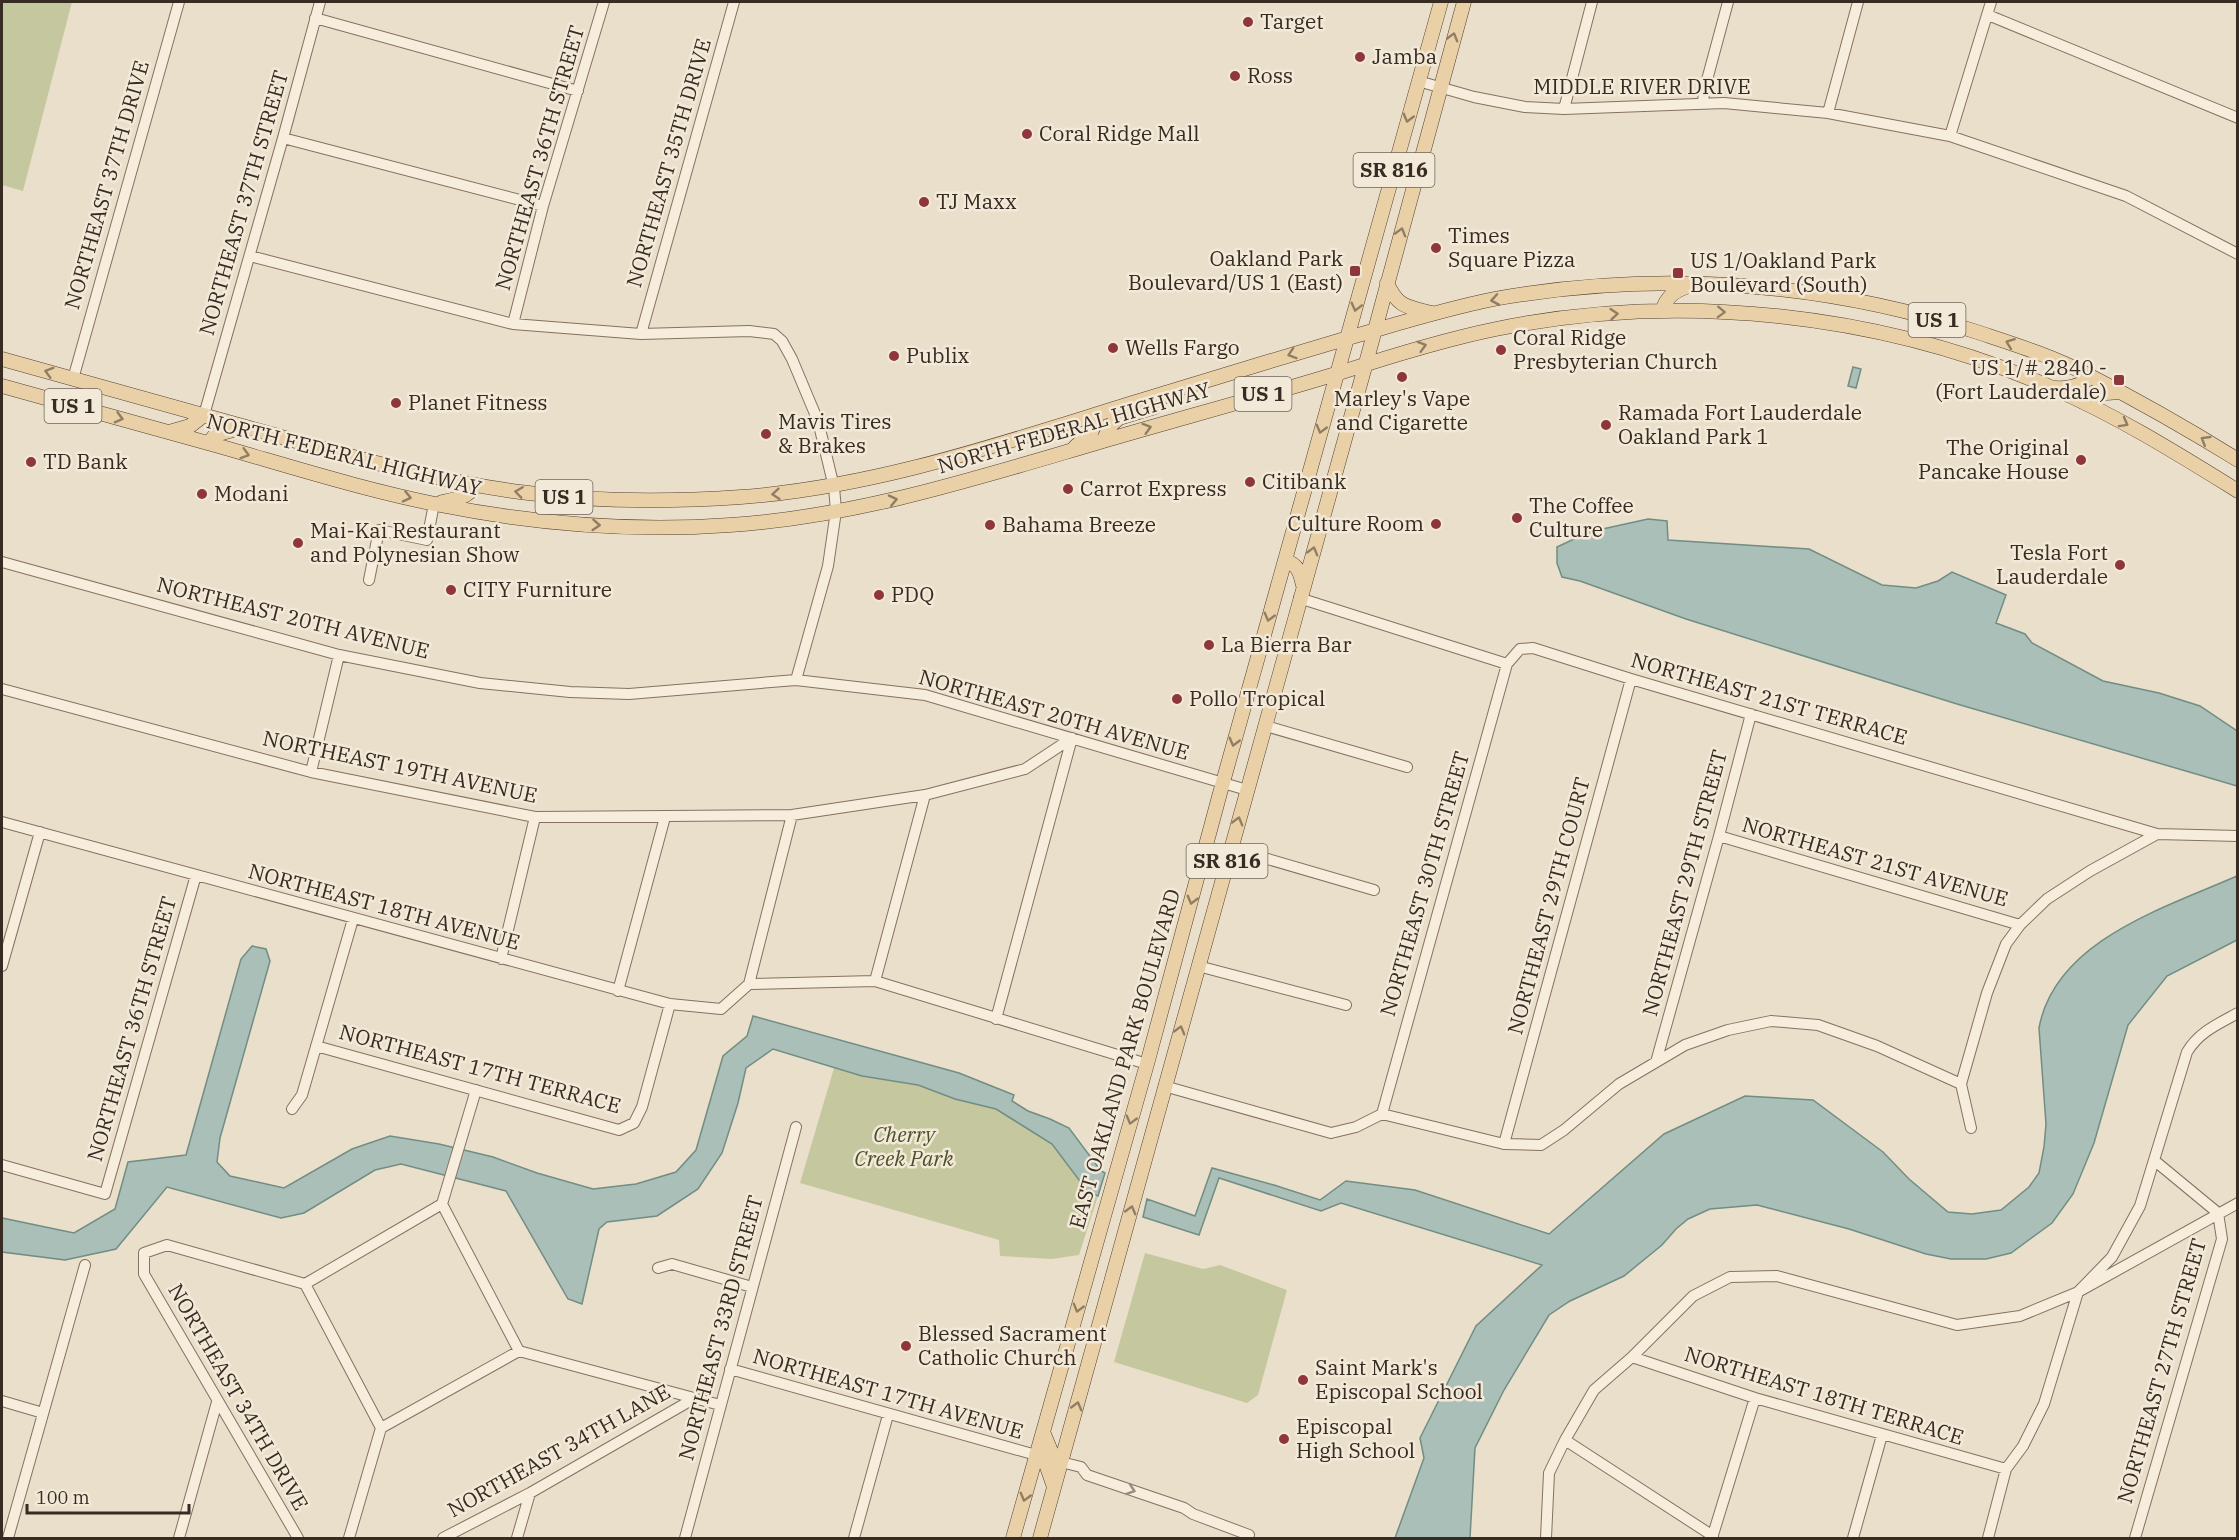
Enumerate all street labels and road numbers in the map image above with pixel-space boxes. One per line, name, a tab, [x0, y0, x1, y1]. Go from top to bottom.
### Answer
street label: NORTHEAST 36TH STREET	[488, 22, 590, 294]
street label: NORTHEAST 35TH DRIVE	[619, 35, 717, 290]
street label: NORTHEAST 37TH DRIVE	[57, 57, 155, 312]
street label: NORTHEAST 37TH STREET	[192, 67, 294, 339]
street label: MIDDLE RIVER DRIVE	[1533, 72, 1751, 100]
road number: SR 816	[1354, 153, 1434, 187]
road number: US 1	[1908, 303, 1966, 337]
street label: NORTH FEDERAL HIGHWAY	[934, 375, 1213, 479]
road number: US 1	[1234, 377, 1292, 411]
road number: US 1	[44, 389, 101, 423]
street label: NORTH FEDERAL HIGHWAY	[204, 406, 485, 502]
road number: US 1	[536, 480, 592, 514]
street label: NORTHEAST 20TH AVENUE	[154, 570, 432, 664]
street label: NORTHEAST 21ST TERRACE	[1628, 645, 1911, 751]
street label: NORTHEAST 20TH AVENUE	[916, 662, 1193, 766]
street label: NORTHEAST 19TH AVENUE	[260, 723, 540, 809]
street label: NORTHEAST 29TH STREET	[1635, 747, 1733, 1019]
street label: NORTHEAST 30TH STREET	[1373, 748, 1475, 1020]
street label: NORTHEAST 29TH COURT	[1500, 774, 1596, 1037]
street label: NORTHEAST 21ST AVENUE	[1739, 810, 2012, 912]
road number: SR 816	[1186, 844, 1268, 878]
street label: NORTHEAST 18TH AVENUE	[245, 856, 523, 956]
street label: EAST OAKLAND PARK BOULEVARD	[1062, 886, 1186, 1232]
street label: NORTHEAST 36TH STREET	[80, 893, 182, 1165]
street label: NORTHEAST 17TH TERRACE	[336, 1017, 624, 1119]
street label: NORTHEAST 33RD STREET	[671, 1192, 769, 1463]
street label: NORTHEAST 27TH STREET	[2110, 1235, 2212, 1507]
street label: NORTHEAST 34TH DRIVE	[162, 1278, 315, 1515]
street label: NORTHEAST 18TH TERRACE	[1681, 1339, 1967, 1451]
street label: NORTHEAST 17TH AVENUE	[750, 1341, 1027, 1445]
street label: NORTHEAST 34TH LANE	[442, 1377, 675, 1523]

